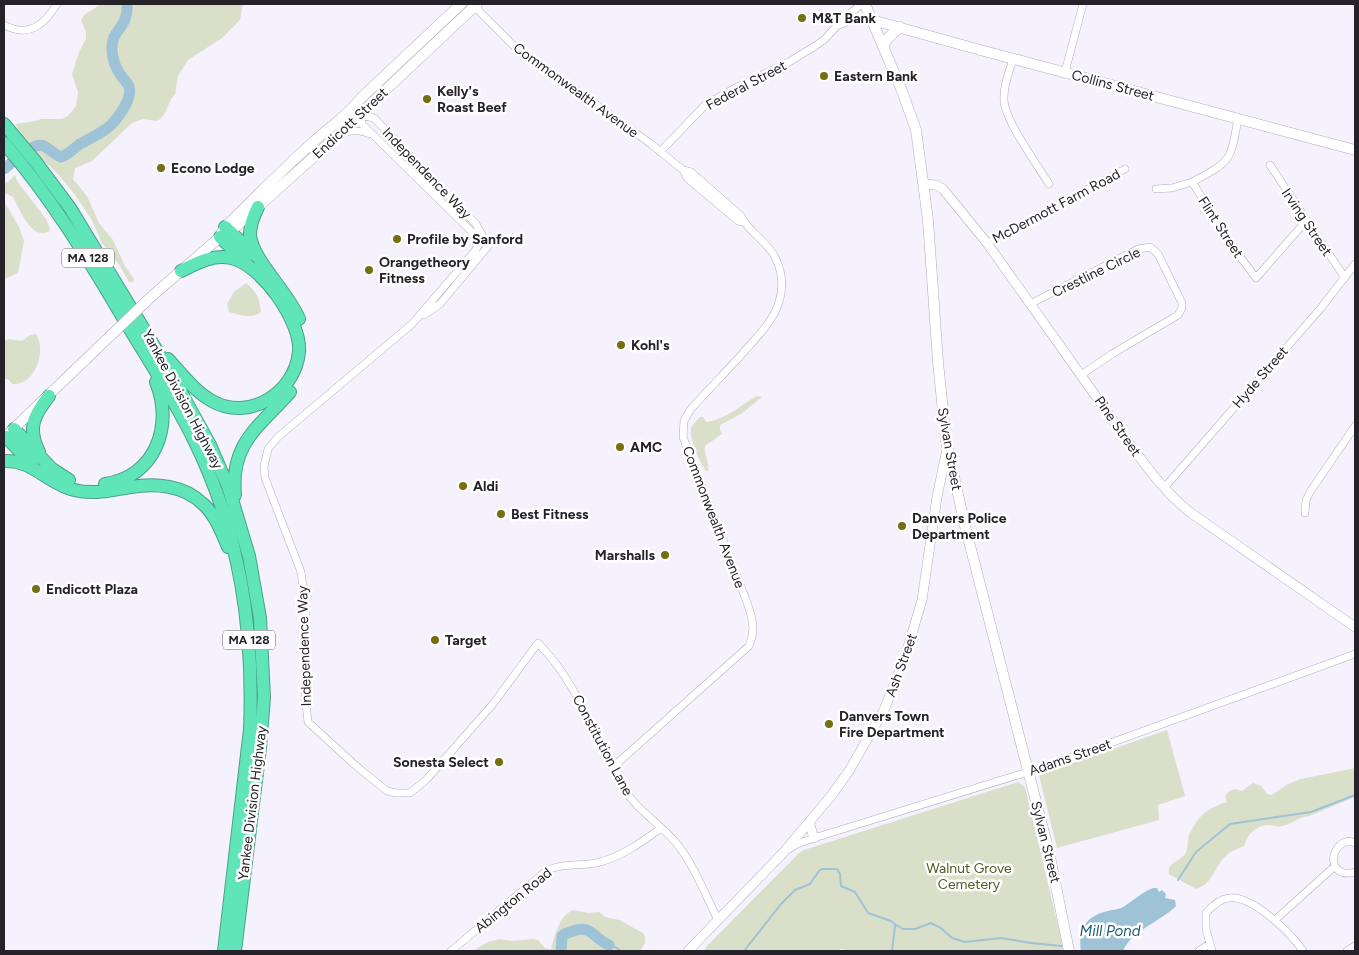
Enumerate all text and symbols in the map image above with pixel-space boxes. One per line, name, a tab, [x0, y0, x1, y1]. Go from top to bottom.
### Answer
place label: M&T Bank	[812, 10, 877, 27]
marker: M&T Bank	[796, 12, 808, 24]
street label: Commonwealth Avenue	[510, 39, 642, 142]
street label: Federal Street	[703, 57, 789, 114]
street label: Collins Street	[1070, 66, 1156, 105]
place label: Eastern Bank	[834, 68, 918, 85]
marker: Eastern Bank	[818, 70, 830, 82]
place label: Kelly's Roast Beef	[437, 83, 507, 116]
street label: Endicott Street	[309, 84, 391, 162]
marker: Kelly's Roast Beef	[421, 93, 433, 105]
street label: Independence Way	[379, 124, 475, 223]
place label: Econo Lodge	[171, 160, 255, 177]
marker: Econo Lodge	[155, 162, 167, 174]
street label: McDermott Farm Road	[989, 165, 1123, 247]
street label: Irving Street	[1278, 185, 1335, 259]
street label: Flint Street	[1194, 193, 1247, 261]
place label: Profile by Sanford	[407, 231, 523, 248]
marker: Profile by Sanford	[391, 233, 403, 245]
street label: Crestline Circle	[1049, 244, 1143, 301]
road number: MA 128	[62, 248, 114, 268]
place label: Orangetheory Fitness	[379, 254, 471, 287]
marker: Orangetheory Fitness	[363, 264, 375, 276]
street label: Yankee Division Highway	[139, 327, 227, 472]
place label: Kohl's	[631, 337, 670, 354]
marker: Kohl's	[615, 339, 627, 351]
street label: Hyde Street	[1229, 343, 1292, 412]
street label: Pine Street	[1091, 393, 1144, 460]
street label: Sylvan Street	[934, 406, 965, 492]
place label: AMC	[630, 439, 662, 456]
marker: AMC	[614, 441, 626, 453]
street label: Commonwealth Avenue	[679, 444, 749, 591]
place label: Aldi	[473, 478, 498, 495]
marker: Aldi	[457, 480, 469, 492]
place label: Best Fitness	[511, 506, 589, 523]
marker: Best Fitness	[495, 508, 507, 520]
place label: Danvers Police Department	[912, 510, 1007, 543]
marker: Danvers Police Department	[896, 520, 908, 532]
place label: Marshalls	[595, 547, 655, 564]
marker: Marshalls	[659, 549, 671, 561]
place label: Endicott Plaza	[46, 581, 138, 598]
marker: Endicott Plaza	[30, 583, 42, 595]
street label: Independence Way	[294, 585, 315, 707]
road number: MA 128	[223, 630, 275, 650]
street label: Ash Street	[882, 631, 921, 699]
place label: Target	[445, 632, 487, 649]
marker: Target	[429, 634, 441, 646]
street label: Constitution Lane	[569, 692, 637, 799]
place label: Danvers Town Fire Department	[839, 708, 945, 741]
marker: Danvers Town Fire Department	[823, 718, 835, 730]
street label: Yankee Division Highway	[235, 724, 270, 881]
street label: Adams Street	[1027, 735, 1114, 779]
place label: Sonesta Select	[393, 754, 489, 771]
marker: Sonesta Select	[493, 756, 505, 768]
street label: Sylvan Street	[1027, 799, 1064, 885]
park label: Walnut Grove Cemetery	[926, 860, 1012, 893]
street label: Abington Road	[472, 864, 555, 937]
water label: Mill Pond	[1080, 922, 1141, 940]

